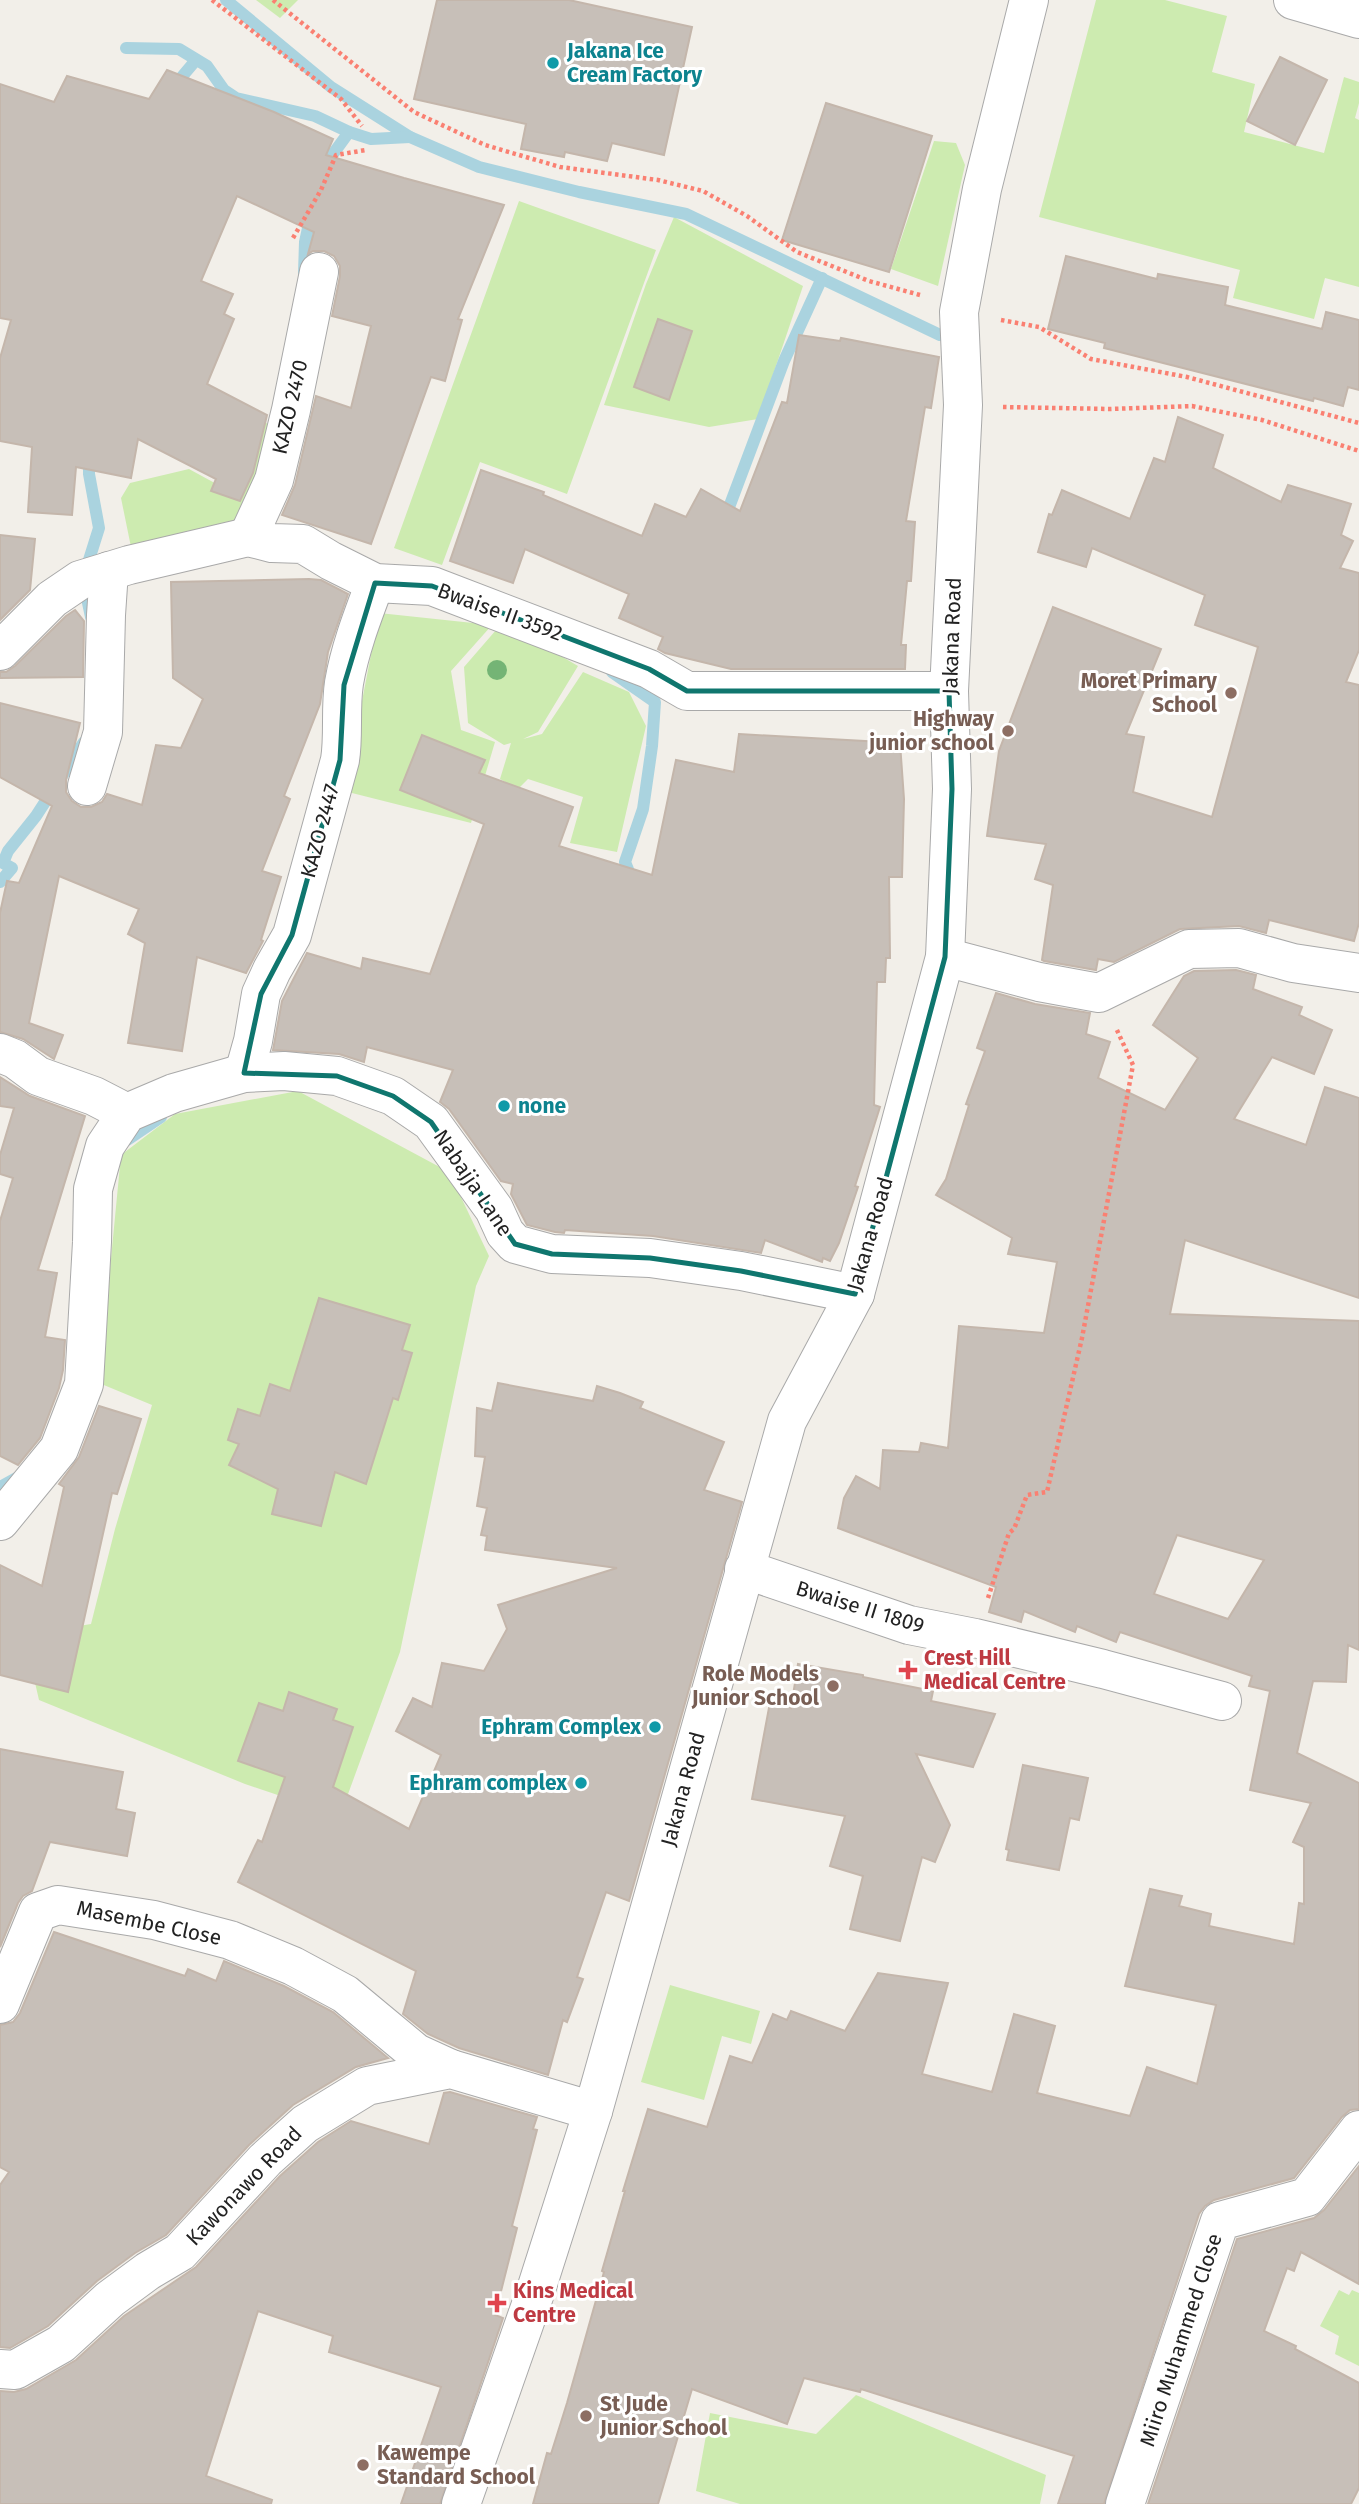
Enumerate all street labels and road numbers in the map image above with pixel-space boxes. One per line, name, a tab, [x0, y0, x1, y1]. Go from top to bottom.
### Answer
street label: KAZO 2470	[267, 357, 313, 457]
street label: Bwaise II 3592	[434, 577, 566, 647]
street label: Jakana Road	[937, 577, 967, 695]
street label: KAZO 2447	[295, 781, 345, 881]
street label: Nabajja Lane	[428, 1125, 518, 1241]
street label: Jakana Road	[841, 1174, 899, 1294]
street label: Bwaise II 1809	[793, 1575, 927, 1639]
street label: Jakana Road	[655, 1729, 711, 1849]
street label: Masembe Close	[74, 1895, 224, 1951]
street label: Kawonawo Road	[181, 2121, 307, 2251]
street label: Miiro Muhammed Close	[1134, 2230, 1228, 2450]

